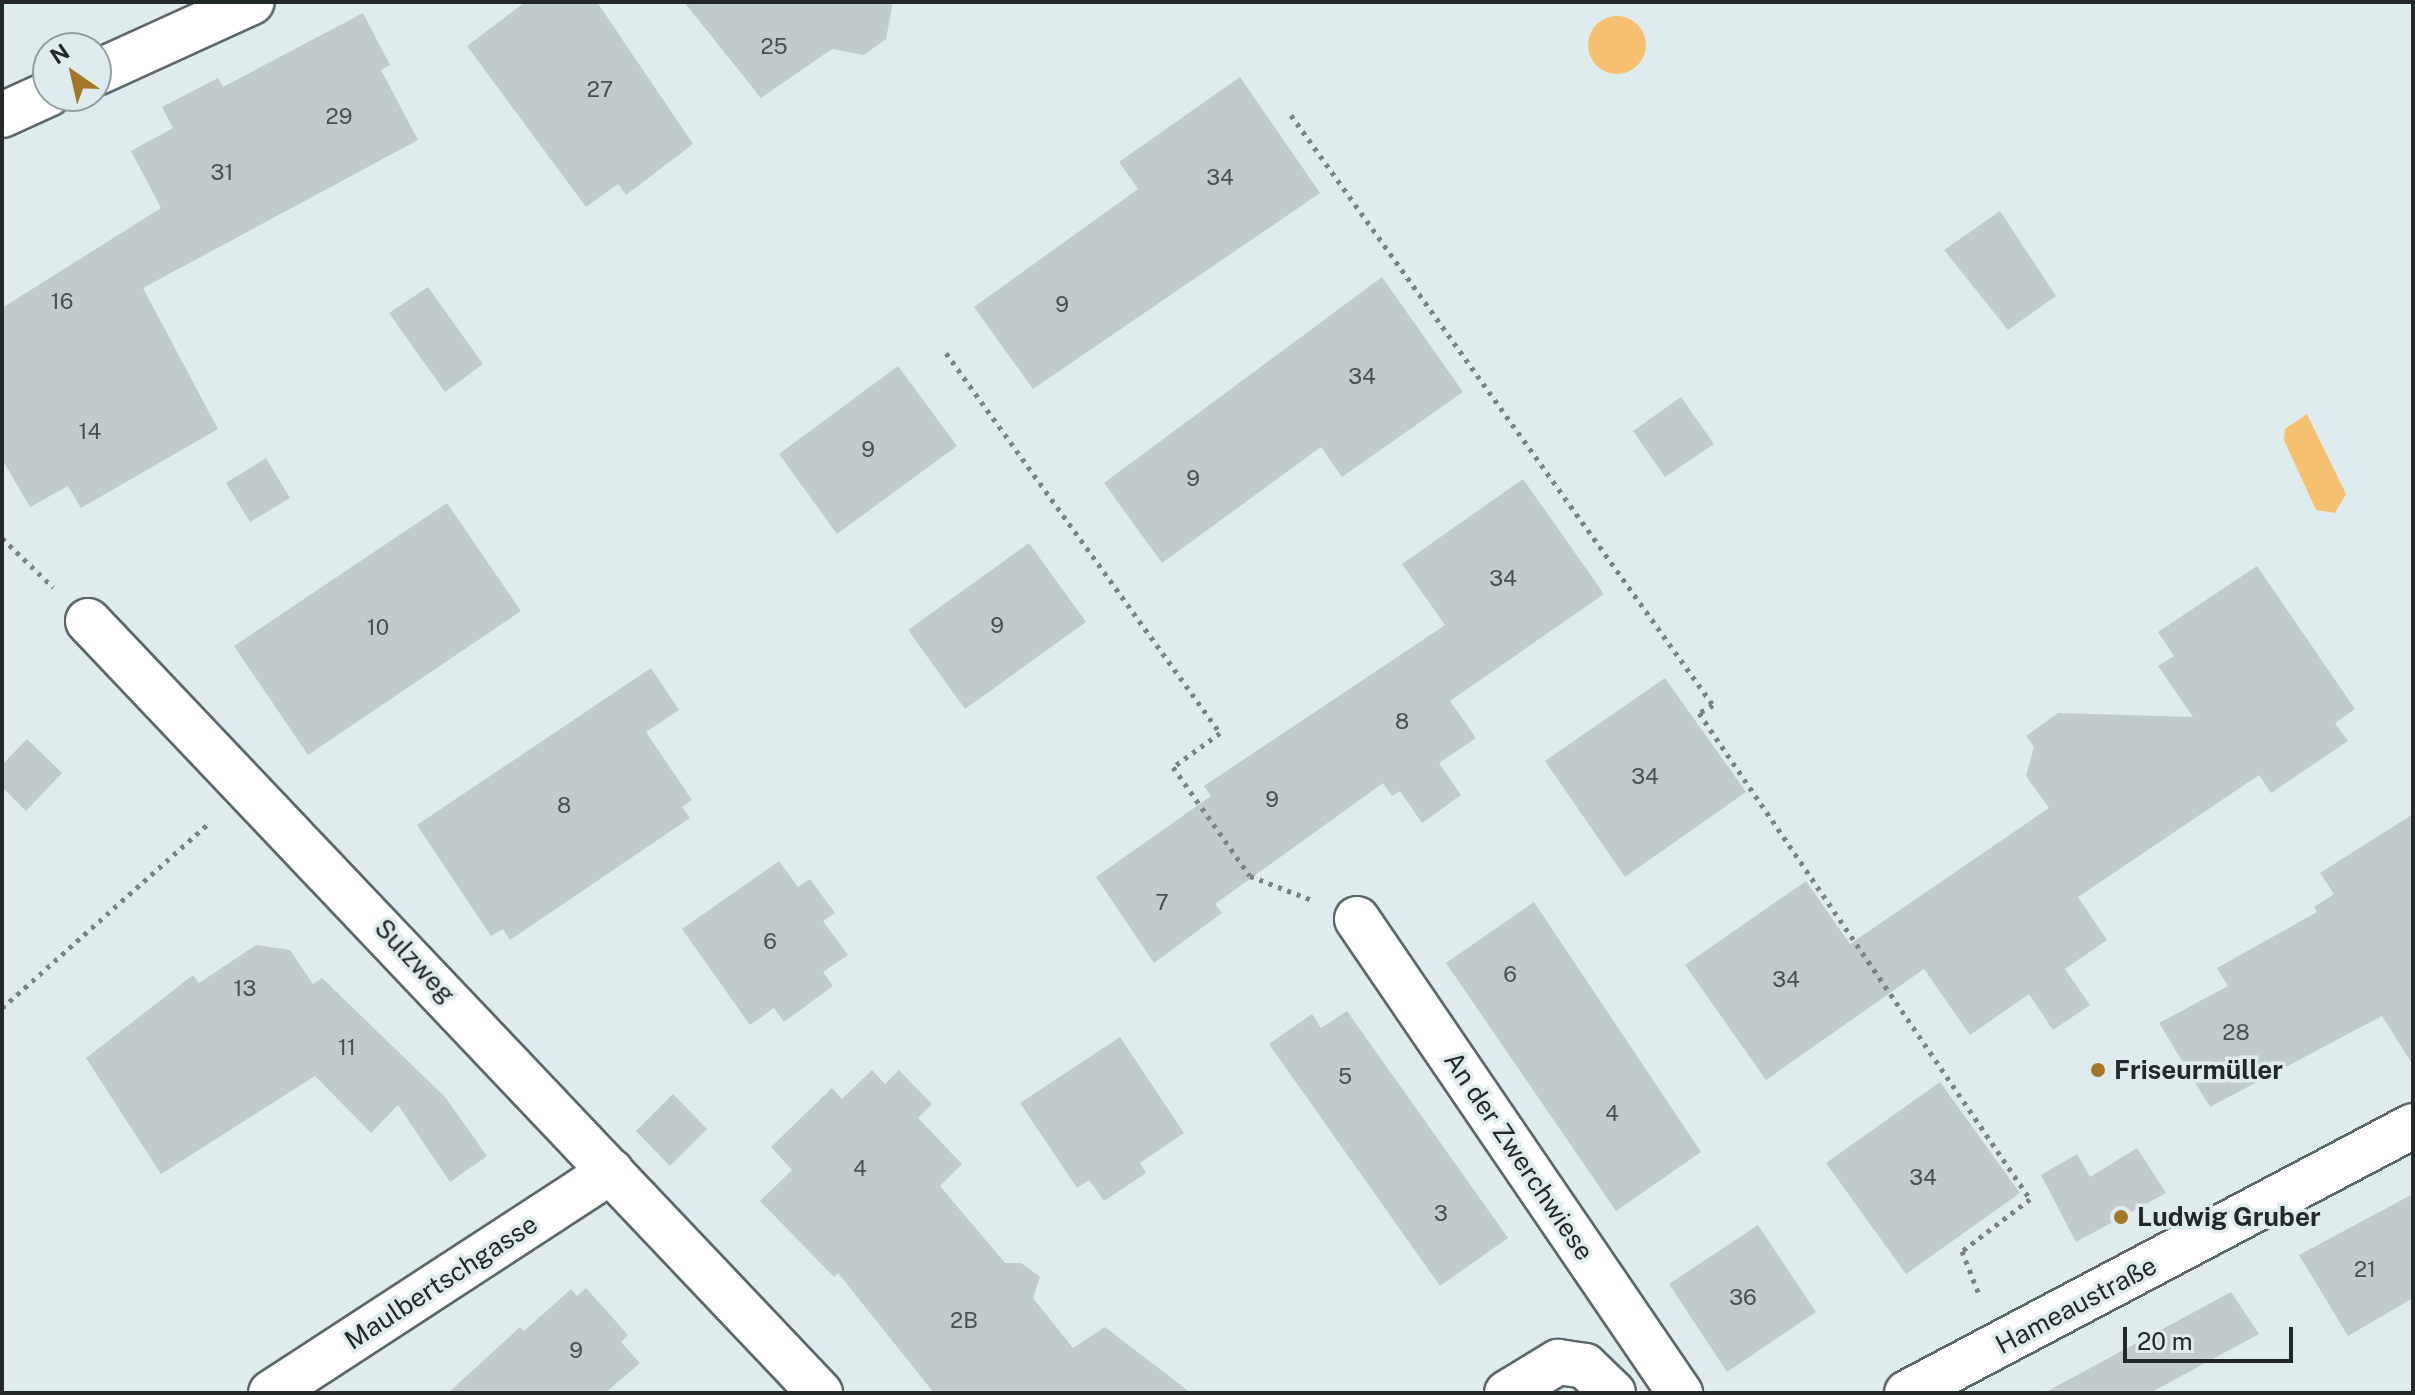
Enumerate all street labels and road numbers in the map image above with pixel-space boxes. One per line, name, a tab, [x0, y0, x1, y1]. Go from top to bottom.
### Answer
street label: Sulzweg	[368, 912, 462, 1010]
street label: An der Zwerchwiese	[1438, 1046, 1600, 1266]
street label: Maulbertschgasse	[339, 1208, 543, 1356]
street label: Hameaustraße	[1990, 1249, 2162, 1361]

